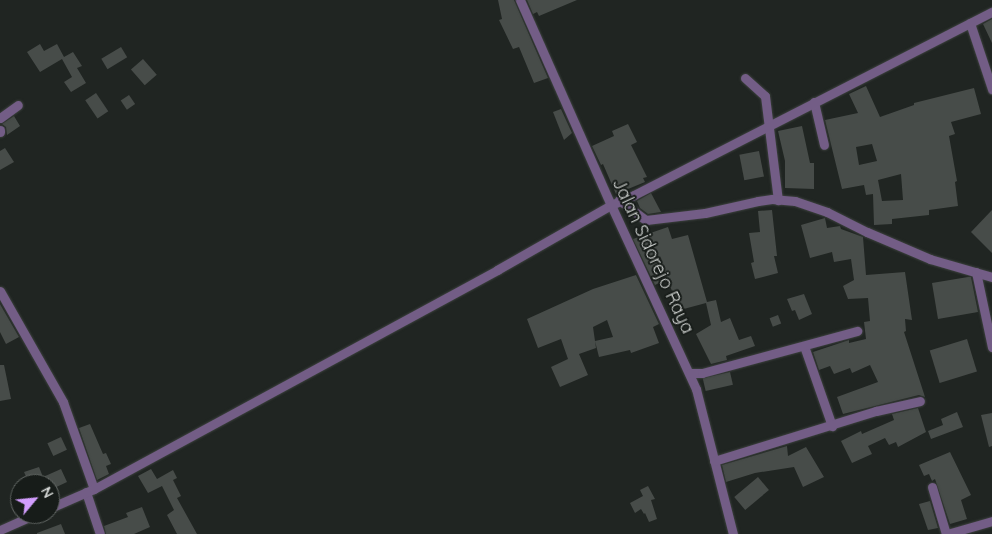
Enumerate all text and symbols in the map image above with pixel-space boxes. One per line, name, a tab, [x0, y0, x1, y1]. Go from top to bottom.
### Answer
street label: Jalan Sidorejo Raya	[608, 175, 698, 337]
north arrow	[10, 474, 60, 524]
text: N	[37, 484, 58, 501]

